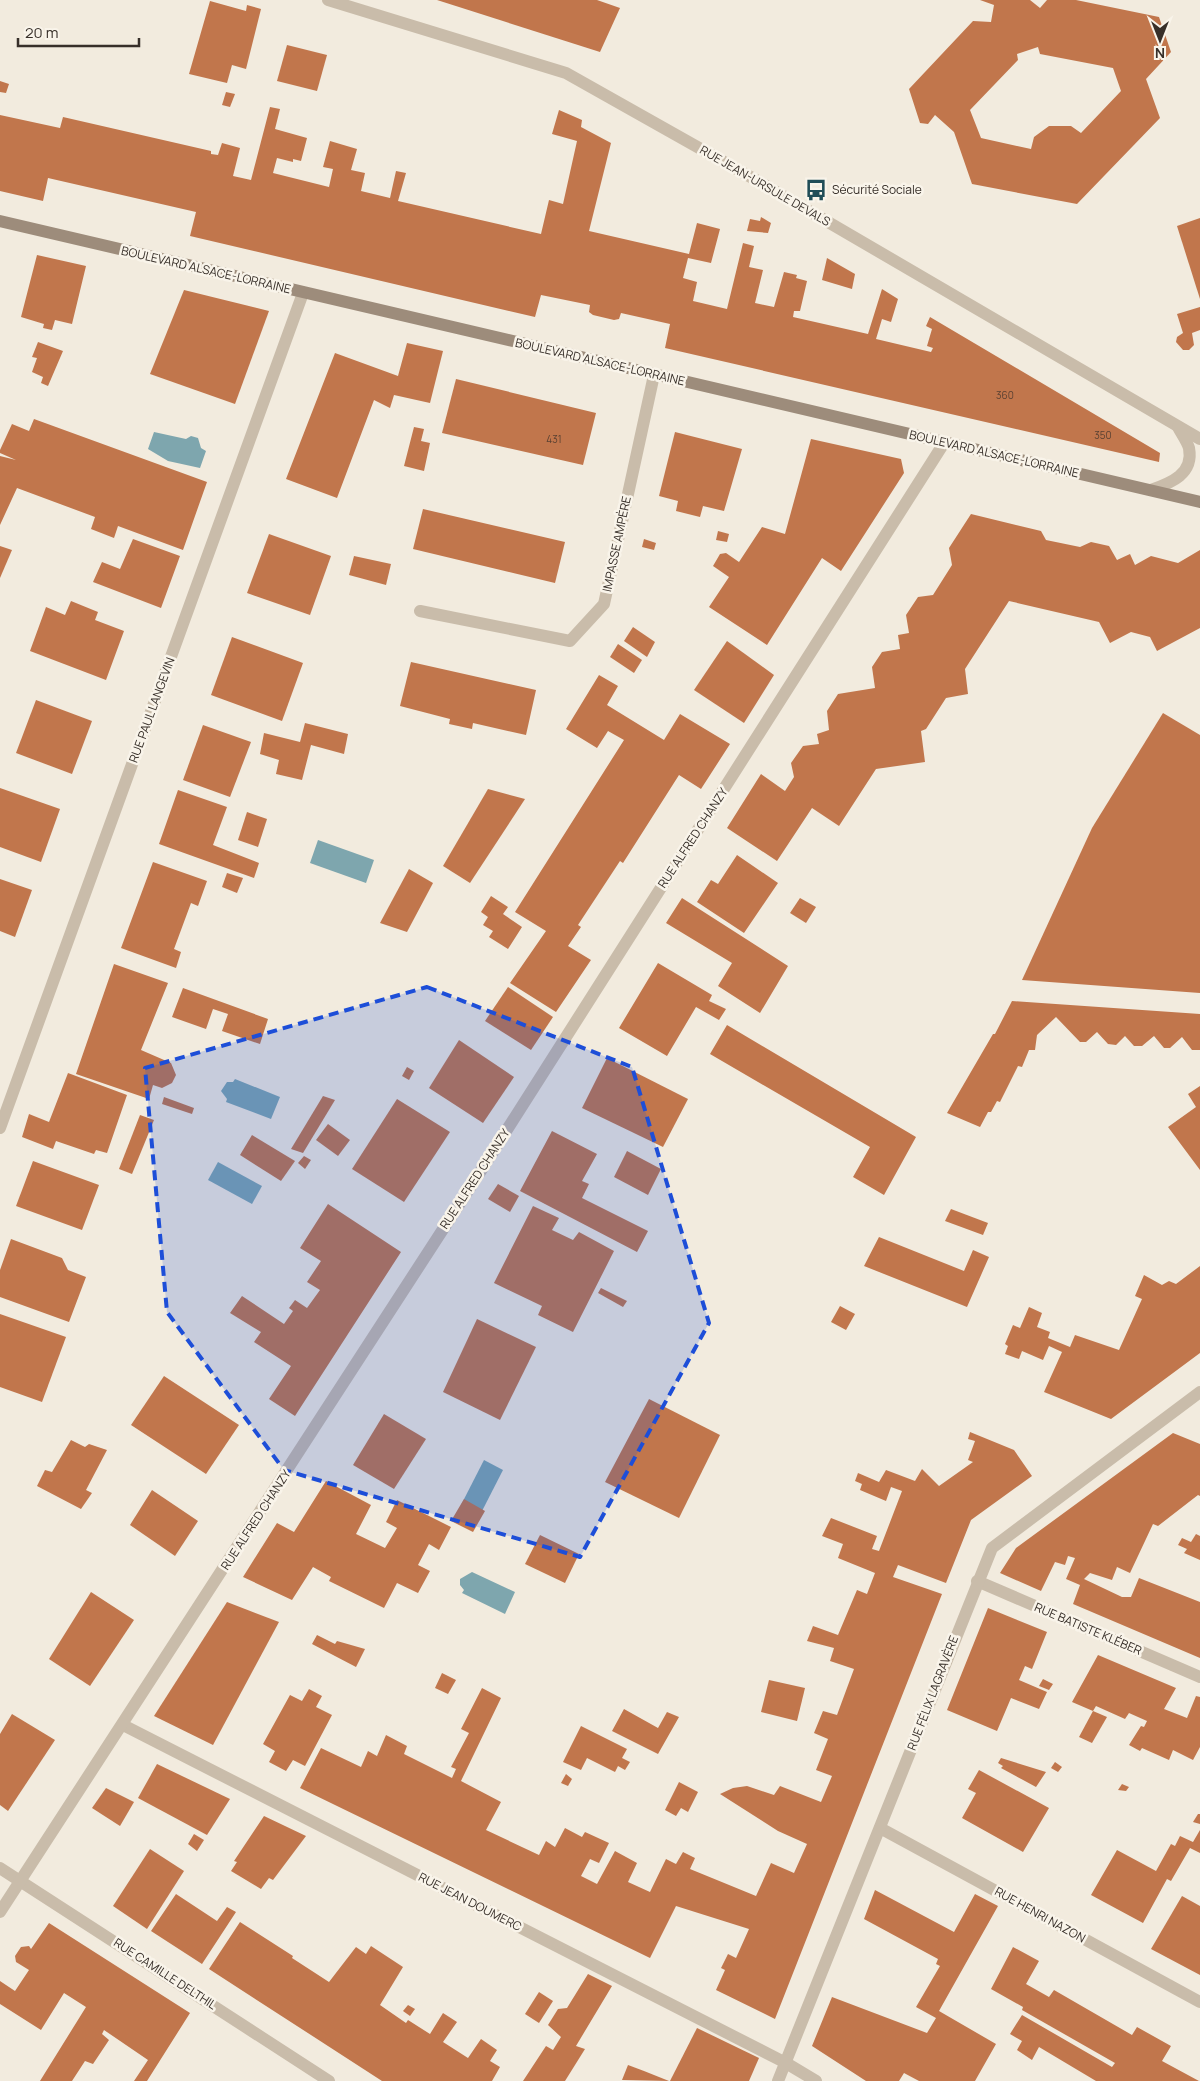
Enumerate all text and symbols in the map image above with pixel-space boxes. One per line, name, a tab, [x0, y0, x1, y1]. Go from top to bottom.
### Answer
scale bar	[18, 15, 139, 47]
north arrow	[1135, 15, 1185, 65]
text: 20 m	[25, 22, 58, 43]
text: N	[1155, 44, 1165, 63]
street label: RUE JEAN-URSULE DEVALS	[697, 141, 834, 230]
bus stop icon: Sécurité Sociale	[803, 177, 829, 203]
place label: Sécurité Sociale	[832, 181, 922, 198]
street label: BOULEVARD ALSACE-LORRAINE	[120, 242, 293, 297]
street label: BOULEVARD ALSACE-LORRAINE	[514, 334, 687, 389]
house number: 360	[996, 388, 1014, 402]
street label: BOULEVARD ALSACE-LORRAINE	[908, 426, 1081, 481]
house number: 350	[1094, 428, 1112, 442]
house number: 431	[546, 432, 562, 446]
street label: IMPASSE AMPÈRE	[598, 494, 635, 593]
street label: RUE PAUL LANGEVIN	[125, 655, 179, 765]
street label: RUE ALFRED CHANZY	[654, 784, 732, 891]
street label: RUE ALFRED CHANZY	[436, 1125, 514, 1232]
street label: RUE ALFRED CHANZY	[217, 1466, 295, 1573]
street label: RUE BATISTE KLÉBER	[1032, 1598, 1145, 1659]
street label: RUE FÉLIX LAGRAVÈRE	[903, 1633, 962, 1753]
street label: RUE JEAN DOUMERC	[416, 1868, 525, 1935]
street label: RUE HENRI NAZON	[992, 1883, 1089, 1947]
street label: RUE CAMILLE DELTHIL	[110, 1934, 220, 2013]

